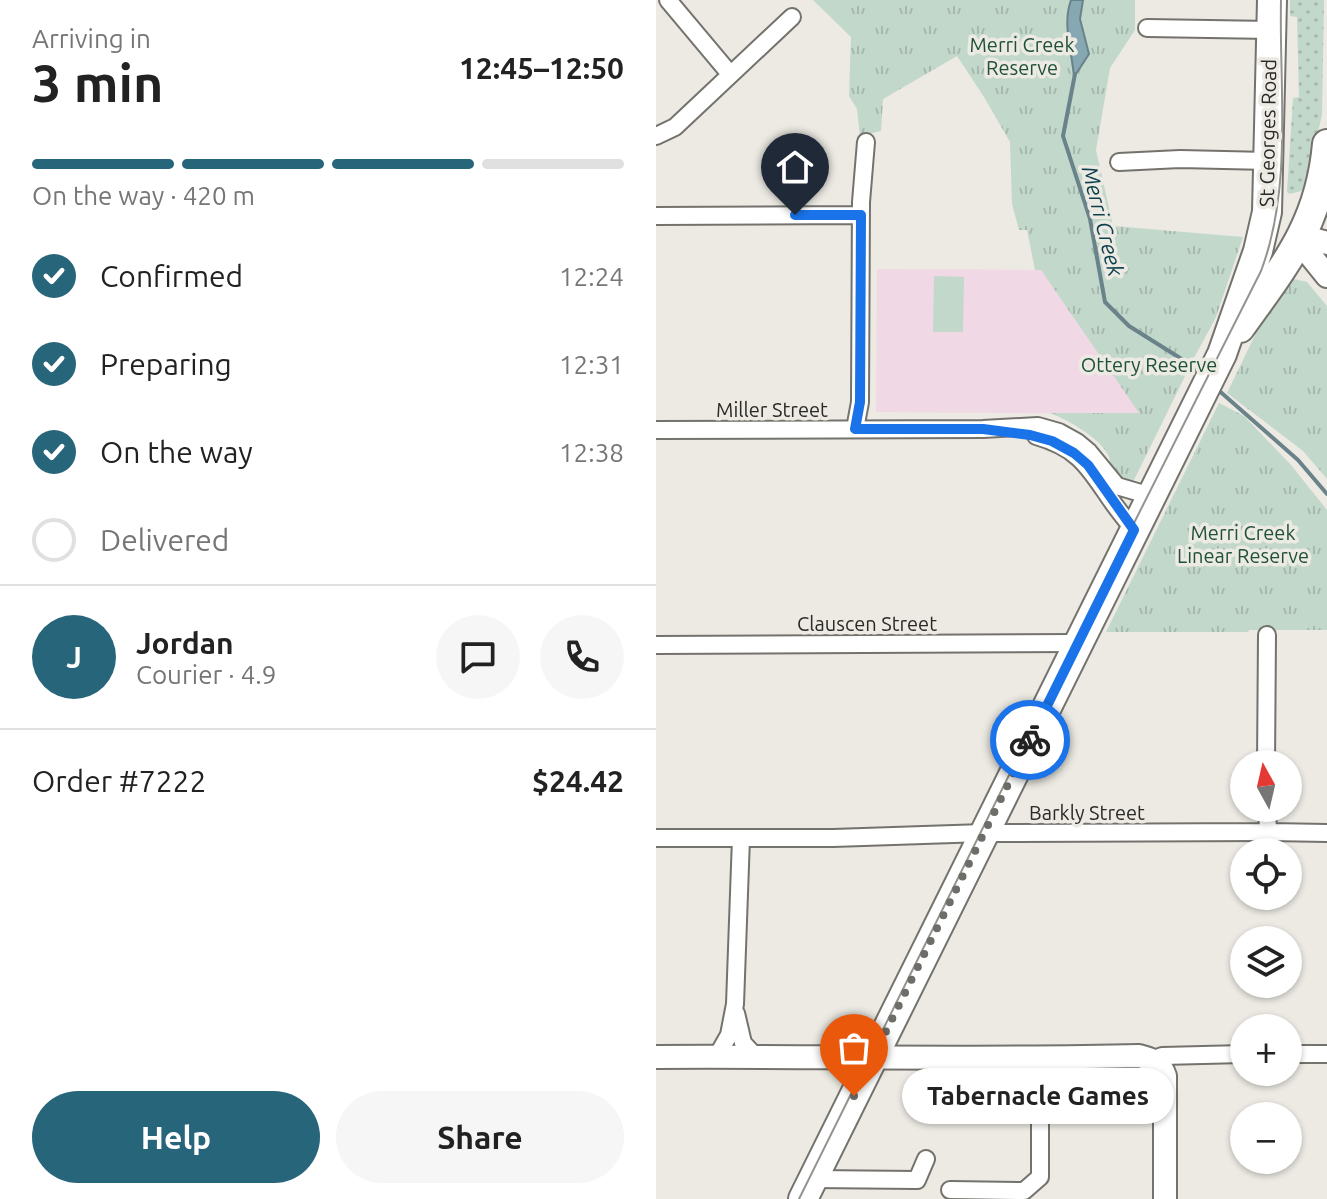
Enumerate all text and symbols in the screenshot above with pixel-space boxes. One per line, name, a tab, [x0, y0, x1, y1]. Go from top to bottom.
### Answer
text: Arriving in	[32, 24, 151, 53]
park label: Merri Creek Reserve	[969, 33, 1075, 79]
text: 12:45–12:50	[459, 51, 624, 85]
text: 3 min	[32, 54, 163, 112]
street label: St Georges Road	[1255, 59, 1280, 207]
pin	[761, 133, 829, 215]
icon: home	[773, 145, 817, 189]
water label: Merri Creek	[1078, 163, 1129, 279]
text: On the way · 420 m	[32, 181, 255, 210]
icon: check	[32, 254, 76, 298]
text: Confirmed	[100, 259, 243, 293]
text: 12:24	[559, 262, 624, 291]
icon: check	[32, 342, 76, 386]
text: Preparing	[100, 347, 232, 381]
text: 12:31	[559, 350, 624, 379]
park label: Ottery Reserve	[1081, 353, 1217, 376]
street label: Miller Street	[716, 398, 828, 421]
icon: check	[32, 430, 76, 474]
text: On the way	[100, 435, 253, 469]
text: 12:38	[559, 438, 624, 467]
park label: Merri Creek Linear Reserve	[1177, 521, 1309, 567]
text: Delivered	[100, 523, 229, 557]
street label: Clauscen Street	[797, 612, 937, 635]
button: chat	[436, 615, 520, 699]
button: phone	[540, 615, 624, 699]
text: Jordan	[136, 626, 234, 660]
text: J	[66, 640, 82, 674]
text: Courier · 4.9	[136, 660, 276, 689]
courier	[990, 700, 1070, 780]
icon: bike	[1008, 718, 1052, 762]
north arrow	[1230, 750, 1302, 822]
map controls	[1230, 750, 1302, 1174]
text: Order #7222	[32, 764, 206, 798]
text: $24.42	[532, 764, 624, 798]
street label: Barkly Street	[1029, 801, 1145, 824]
button: locate	[1230, 838, 1302, 910]
button: layers	[1230, 926, 1302, 998]
pin	[820, 1014, 888, 1096]
button: +	[1230, 1014, 1302, 1086]
icon: bag	[832, 1026, 876, 1070]
callout: Tabernacle Games	[902, 1068, 1174, 1124]
text: Tabernacle Games	[927, 1081, 1149, 1110]
button: Help	[32, 1091, 320, 1183]
button: Share	[336, 1091, 624, 1183]
button: −	[1230, 1102, 1302, 1174]

